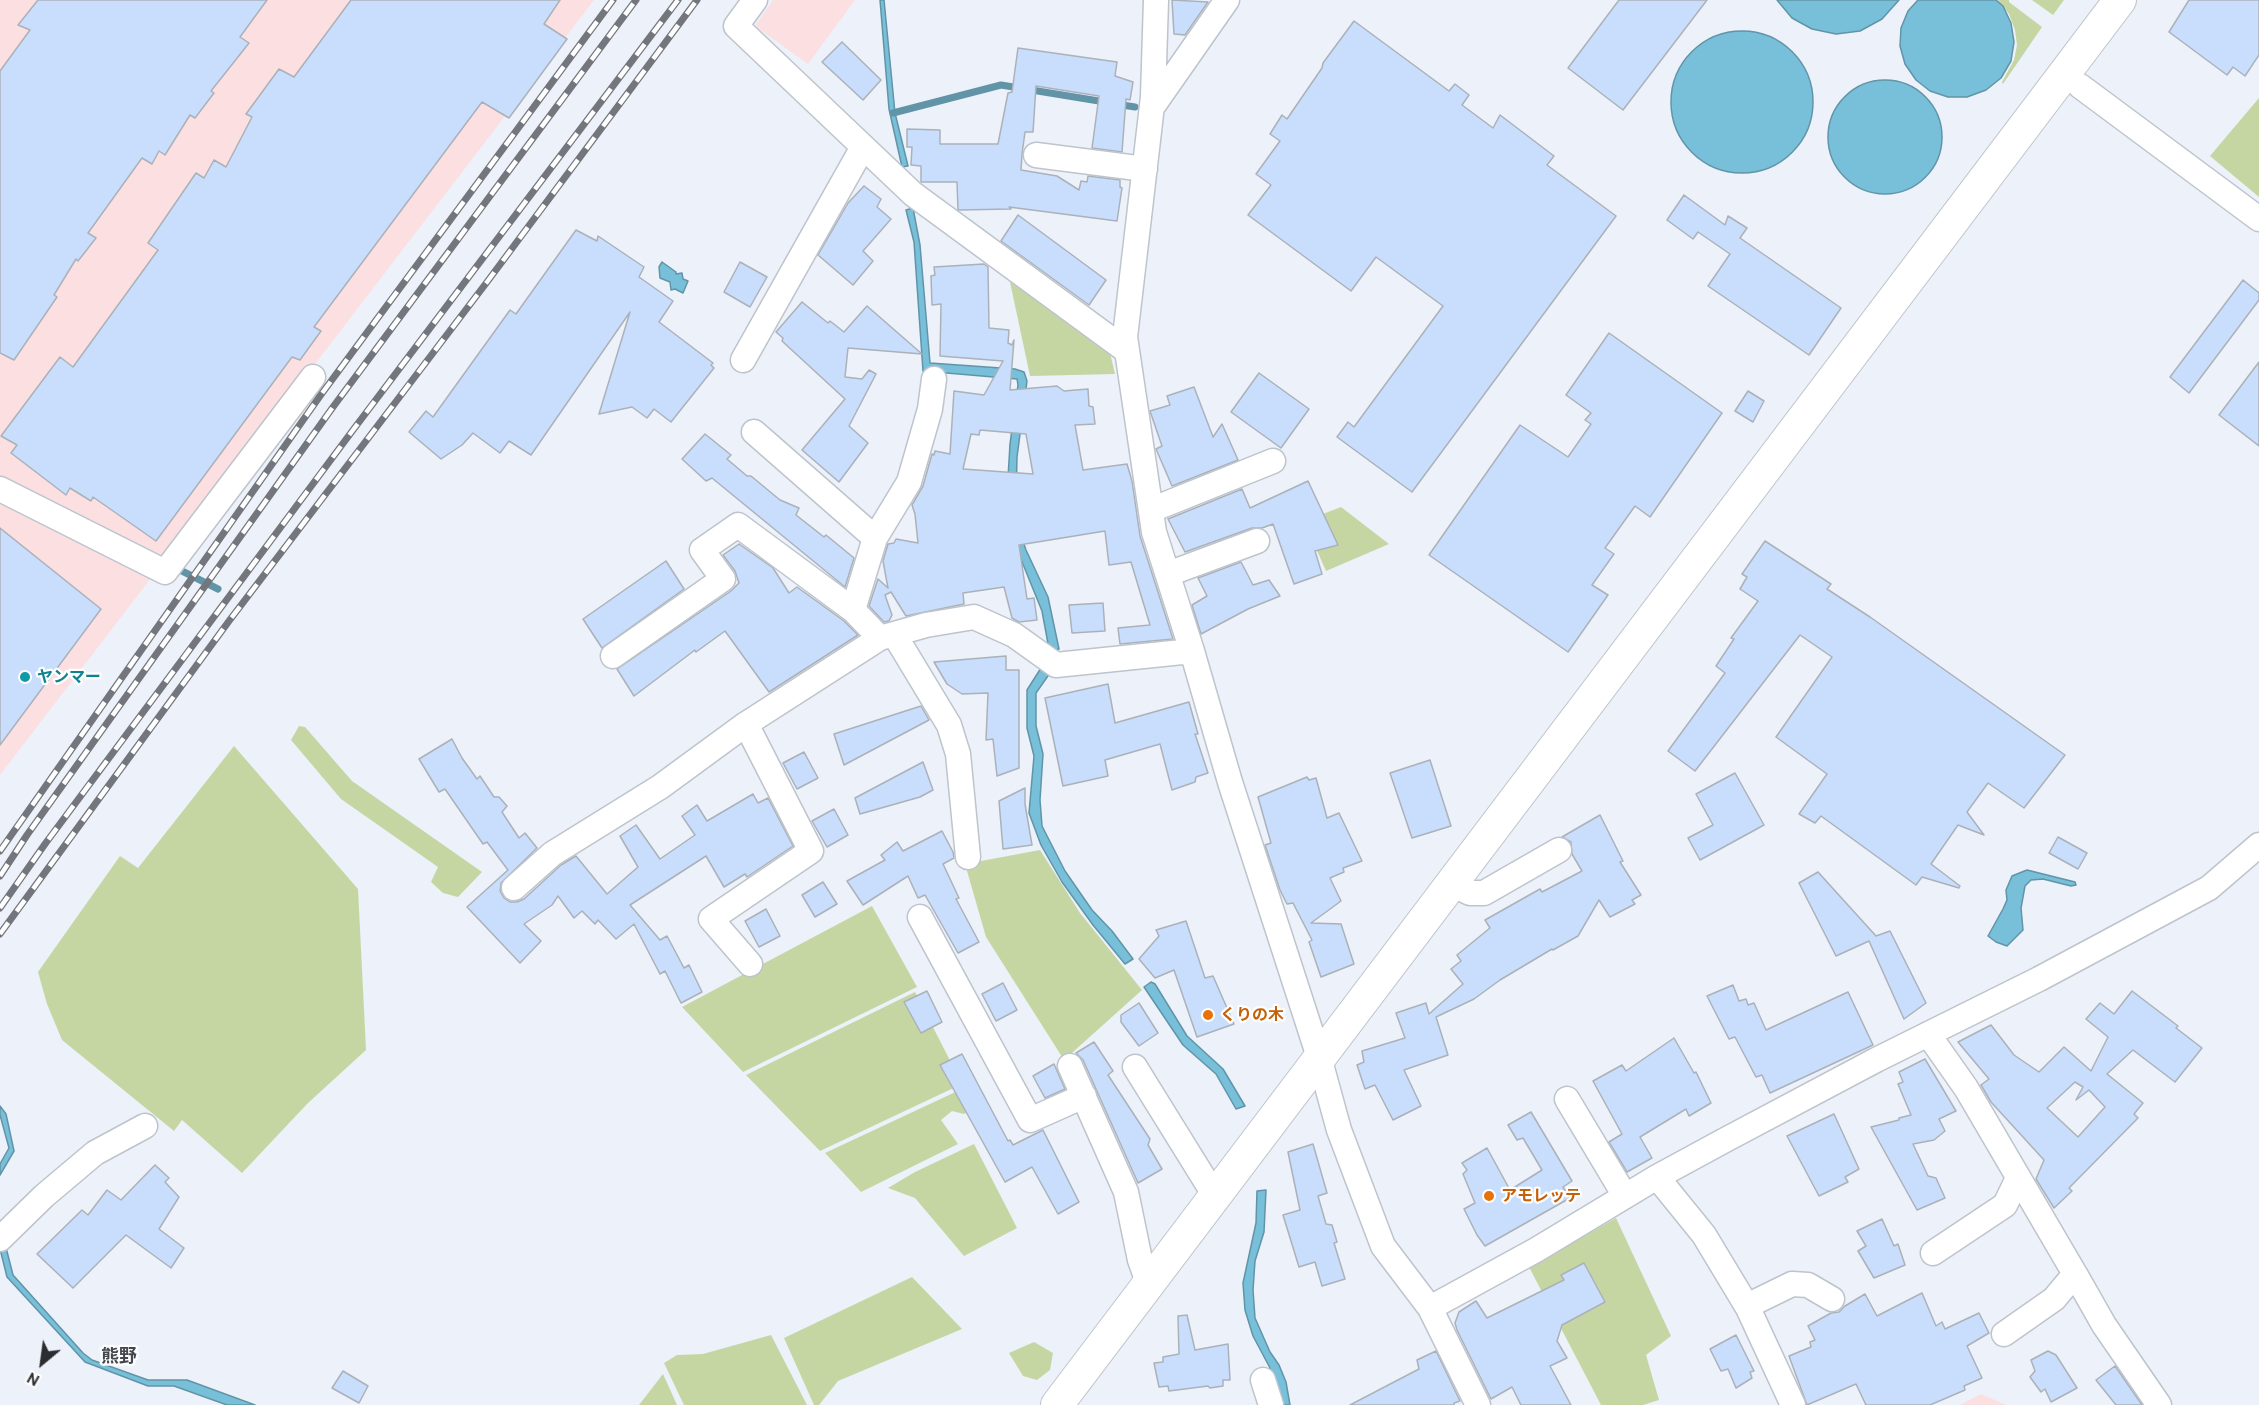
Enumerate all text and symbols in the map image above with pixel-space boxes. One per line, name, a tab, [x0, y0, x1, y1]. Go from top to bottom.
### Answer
place label: ヤンマー	[37, 667, 101, 687]
marker: ヤンマー	[18, 670, 32, 684]
place label: くりの木	[1220, 1005, 1284, 1025]
marker: くりの木	[1201, 1008, 1215, 1022]
place label: アモレッテ	[1501, 1186, 1581, 1206]
marker: アモレッテ	[1482, 1189, 1496, 1203]
north arrow	[12, 1333, 72, 1393]
district label: 熊野	[101, 1346, 137, 1368]
text: N	[23, 1368, 43, 1390]

